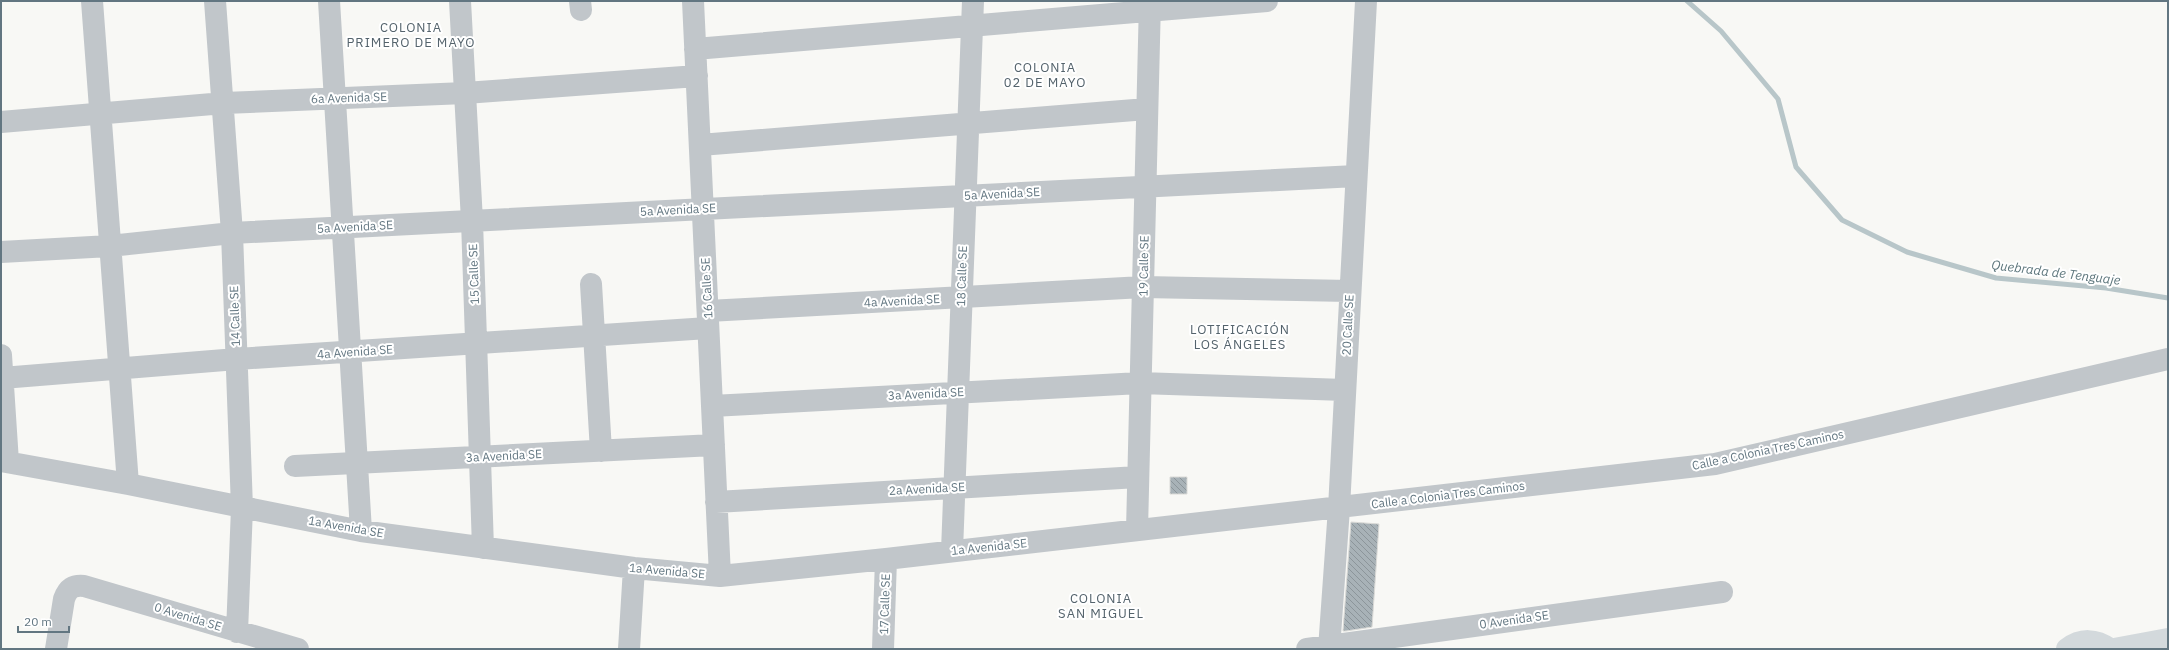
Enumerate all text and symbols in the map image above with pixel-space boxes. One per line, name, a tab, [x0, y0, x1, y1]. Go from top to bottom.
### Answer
district label: COLONIA PRIMERO DE MAYO	[346, 19, 476, 51]
district label: COLONIA 02 DE MAYO	[1004, 59, 1086, 91]
street label: 6a Avenida SE	[311, 89, 387, 106]
street label: 5a Avenida SE	[963, 184, 1040, 203]
street label: 5a Avenida SE	[639, 200, 716, 219]
street label: 5a Avenida SE	[316, 217, 393, 236]
street label: 19 Calle SE	[1135, 235, 1152, 297]
street label: 15 Calle SE	[465, 243, 482, 305]
street label: 18 Calle SE	[953, 245, 970, 307]
water label: Quebrada de Tenguaje	[1991, 256, 2122, 289]
street label: 16 Calle SE	[697, 257, 716, 319]
street label: 14 Calle SE	[226, 285, 243, 347]
street label: 4a Avenida SE	[863, 291, 940, 310]
street label: 20 Calle SE	[1338, 294, 1357, 356]
district label: LOTIFICACIÓN LOS ÁNGELES	[1190, 321, 1290, 353]
street label: 4a Avenida SE	[316, 341, 394, 362]
street label: 3a Avenida SE	[887, 384, 964, 403]
street label: Calle a Colonia Tres Caminos	[1691, 426, 1845, 473]
street label: 3a Avenida SE	[465, 446, 542, 465]
street label: Calle a Colonia Tres Caminos	[1370, 478, 1526, 511]
street label: 2a Avenida SE	[888, 479, 965, 498]
street label: 1a Avenida SE	[307, 512, 385, 541]
street label: 1a Avenida SE	[950, 535, 1028, 558]
street label: 1a Avenida SE	[628, 560, 706, 581]
street label: 17 Calle SE	[876, 573, 893, 635]
district label: COLONIA SAN MIGUEL	[1058, 590, 1144, 622]
street label: 0 Avenida SE	[153, 599, 224, 634]
street label: 0 Avenida SE	[1478, 607, 1550, 632]
scale bar	[18, 608, 69, 634]
text: 20 m	[24, 614, 52, 629]

